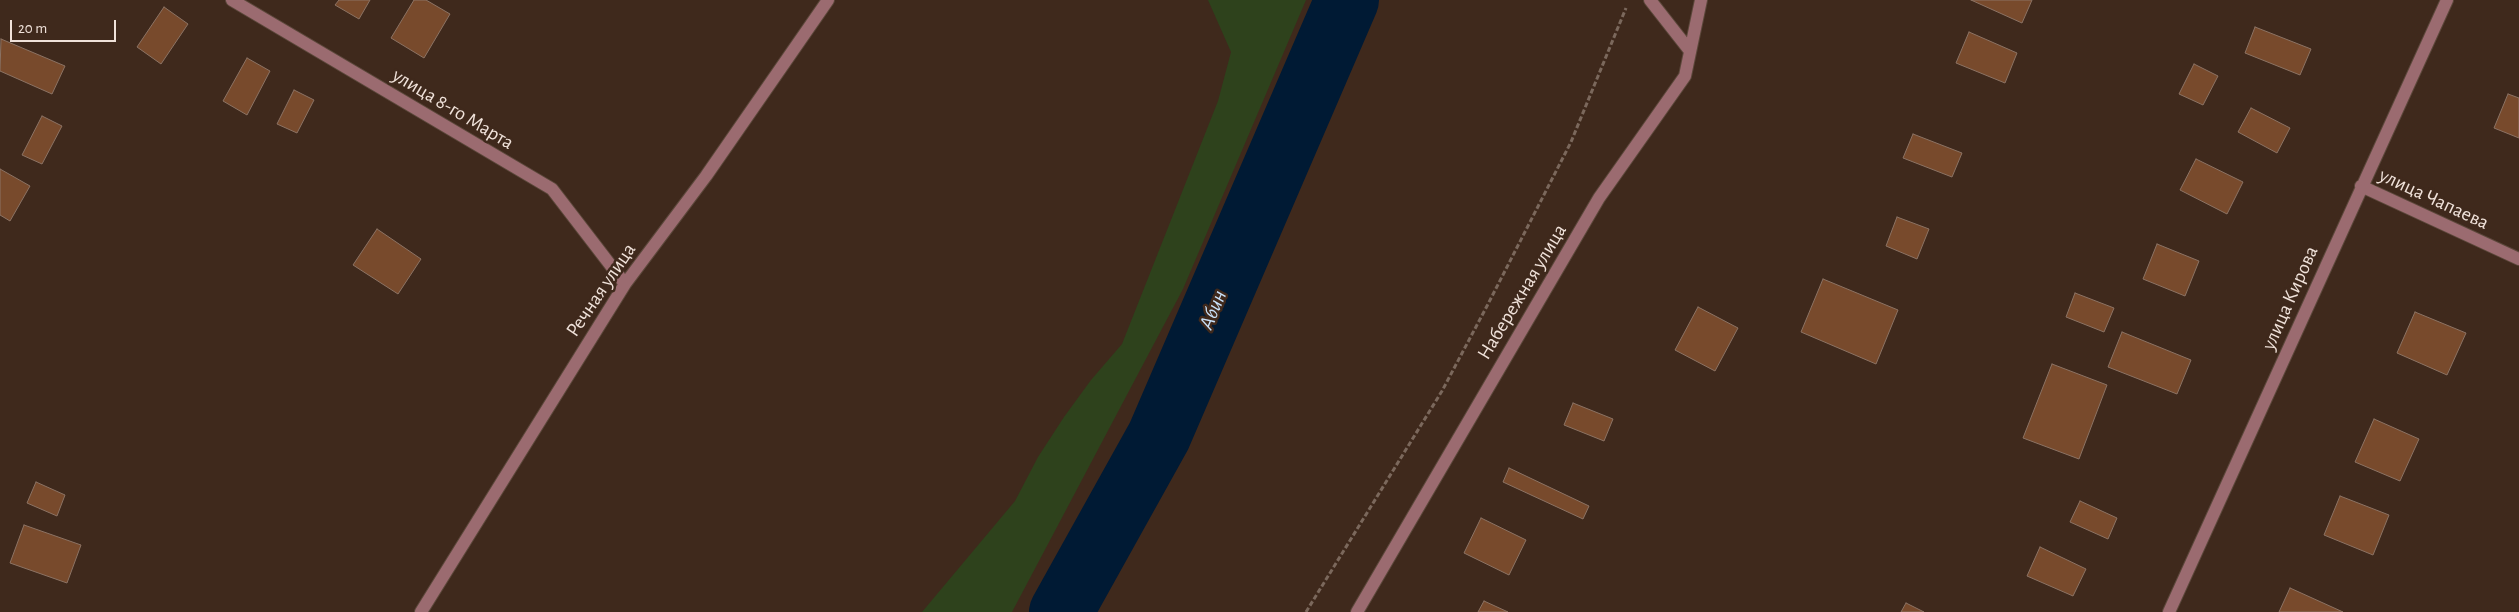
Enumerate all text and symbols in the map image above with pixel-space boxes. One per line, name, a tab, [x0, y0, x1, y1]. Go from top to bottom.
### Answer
scale bar	[12, 10, 119, 42]
text: 20 m	[18, 21, 47, 36]
street label: улица 8-го Марта	[388, 63, 518, 155]
street label: улица Чапаева	[2375, 163, 2493, 235]
street label: Набережная улица	[1472, 220, 1572, 364]
street label: Речная улица	[561, 239, 641, 341]
street label: улица Кирова	[2256, 242, 2324, 354]
water label: Абин	[1194, 287, 1232, 333]

